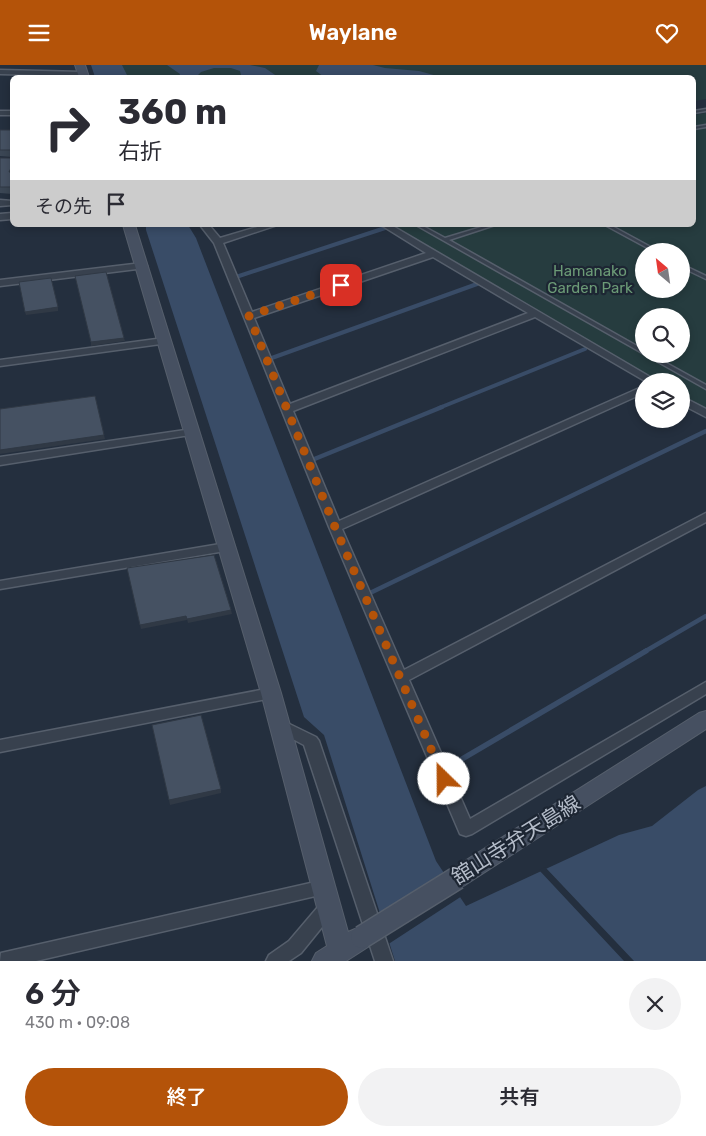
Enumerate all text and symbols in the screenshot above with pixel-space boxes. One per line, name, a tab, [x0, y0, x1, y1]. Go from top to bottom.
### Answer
icon: menu	[25, 19, 53, 47]
text: Waylane	[309, 19, 397, 46]
icon: heart	[653, 19, 681, 47]
text: 360 m	[118, 91, 227, 133]
icon: right	[35, 95, 100, 160]
text: 右折	[118, 138, 162, 165]
icon: arrive	[102, 190, 130, 218]
text: その先	[35, 195, 92, 218]
north arrow	[635, 243, 690, 297]
map controls	[635, 243, 690, 428]
park label: Hamanako Garden Park	[547, 262, 633, 297]
pin	[320, 264, 362, 306]
icon: arrive	[327, 271, 355, 299]
button: search	[635, 308, 690, 363]
button: layers	[635, 373, 690, 428]
position arrow	[417, 752, 469, 804]
street label: 舘山寺弁天島線	[447, 790, 585, 889]
text: 6 分	[25, 976, 81, 1012]
button: close	[629, 978, 681, 1030]
text: 430 m · 09:08	[25, 1013, 130, 1032]
button: 終了	[25, 1068, 348, 1126]
button: 共有	[358, 1068, 681, 1126]

